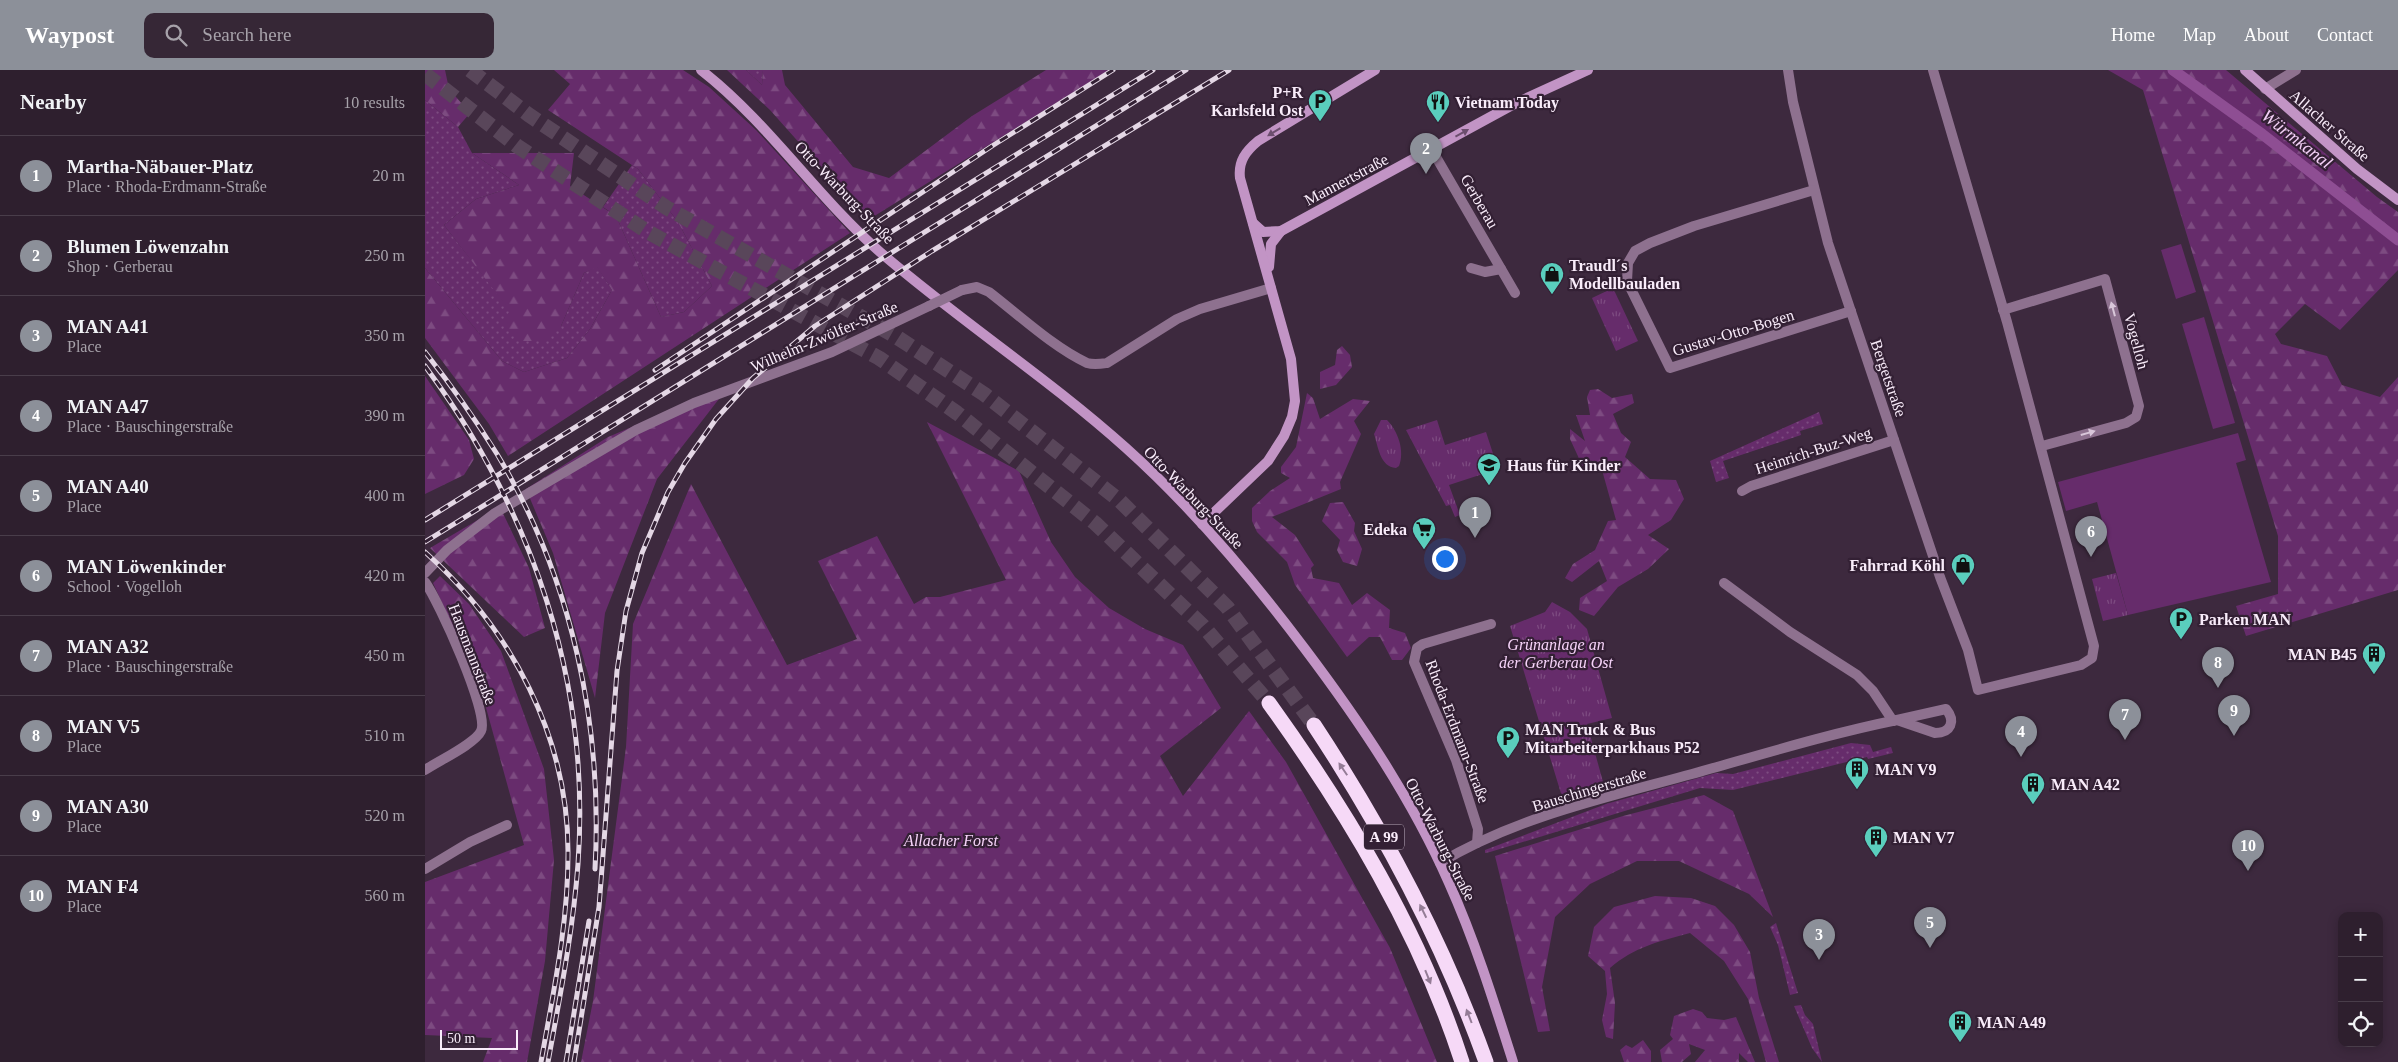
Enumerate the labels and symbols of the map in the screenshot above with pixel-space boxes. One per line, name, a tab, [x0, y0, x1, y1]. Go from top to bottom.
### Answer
place label: P+R Karlsfeld Ost	[1211, 84, 1304, 119]
street label: Allacher Straße	[2286, 86, 2373, 165]
parking icon: P+R Karlsfeld Ost	[1307, 88, 1333, 122]
restaurant icon: Vietnam Today	[1425, 89, 1451, 123]
place label: Vietnam Today	[1455, 94, 1559, 112]
water label: Würmkanal	[2258, 105, 2336, 173]
one-way arrow	[1267, 127, 1280, 136]
one-way arrow	[1455, 129, 1469, 137]
pin: 2	[1410, 133, 1442, 174]
street label: Otto-Warburg-Straße	[791, 138, 898, 248]
street label: Mannertstraße	[1301, 150, 1391, 209]
street label: Gerberau	[1457, 171, 1502, 231]
place label: Traudl´s Modellbauladen	[1569, 257, 1680, 292]
shop icon: Traudl´s Modellbauladen	[1539, 261, 1565, 295]
street label: Wilhelm-Zwölfer-Straße	[748, 298, 900, 375]
one-way arrow	[2109, 301, 2117, 316]
street label: Gustav-Otto-Bogen	[1670, 306, 1796, 360]
street label: Vogelloh	[2120, 311, 2152, 371]
street label: Bergetstraße	[1866, 337, 1910, 419]
street label: Heinrich-Buz-Weg	[1753, 424, 1874, 478]
one-way arrow	[2081, 429, 2096, 437]
street label: Otto-Warburg-Straße	[1140, 443, 1247, 553]
school or university icon: Haus für Kinder	[1476, 452, 1502, 486]
place label: Haus für Kinder	[1507, 457, 1621, 474]
pin: 1	[1459, 497, 1491, 538]
supermarket icon: Edeka	[1411, 516, 1437, 550]
pin: 6	[2075, 516, 2107, 557]
place label: Edeka	[1363, 521, 1407, 538]
your location	[1432, 546, 1458, 572]
shop icon: Fahrrad Köhl	[1950, 552, 1976, 586]
place label: Fahrrad Köhl	[1849, 557, 1946, 574]
street label: Hausmannstraße	[445, 601, 500, 707]
parking icon: Parken MAN	[2168, 606, 2194, 640]
place label: Parken MAN	[2199, 611, 2291, 628]
park label: Grünanlage an der Gerberau Ost	[1499, 636, 1613, 671]
building icon: MAN B45	[2361, 641, 2387, 675]
place label: MAN B45	[2288, 646, 2357, 663]
pin: 8	[2202, 647, 2234, 688]
street label: Rhoda-Erdmann-Straße	[1422, 657, 1493, 805]
pin: 9	[2218, 695, 2250, 736]
pin: 7	[2109, 699, 2141, 740]
pin: 4	[2005, 716, 2037, 757]
place label: MAN Truck & Bus Mitarbeiterparkhaus P52	[1525, 721, 1700, 757]
parking icon: MAN Truck & Bus Mitarbeiterparkhaus P52	[1495, 725, 1521, 759]
building icon: MAN V9	[1844, 756, 1870, 790]
place label: MAN V9	[1875, 761, 1936, 778]
one-way arrow	[1338, 763, 1348, 776]
street label: Bauschingerstraße	[1530, 764, 1648, 816]
building icon: MAN A42	[2020, 771, 2046, 805]
street label: Otto-Warburg-Straße	[1401, 775, 1479, 904]
place label: MAN A42	[2051, 776, 2120, 793]
road number: A 99	[1364, 824, 1404, 850]
building icon: MAN V7	[1863, 824, 1889, 858]
place label: MAN V7	[1893, 829, 1954, 846]
pin: 10	[2232, 830, 2264, 871]
park label: Allacher Forst	[903, 832, 998, 849]
one-way arrow	[1418, 904, 1426, 918]
pin: 5	[1914, 907, 1946, 948]
pin: 3	[1803, 919, 1835, 960]
one-way arrow	[1425, 970, 1433, 984]
one-way arrow	[1465, 1009, 1472, 1024]
building icon: MAN A49	[1947, 1009, 1973, 1043]
place label: MAN A49	[1977, 1014, 2046, 1031]
scale bar	[440, 1027, 517, 1050]

